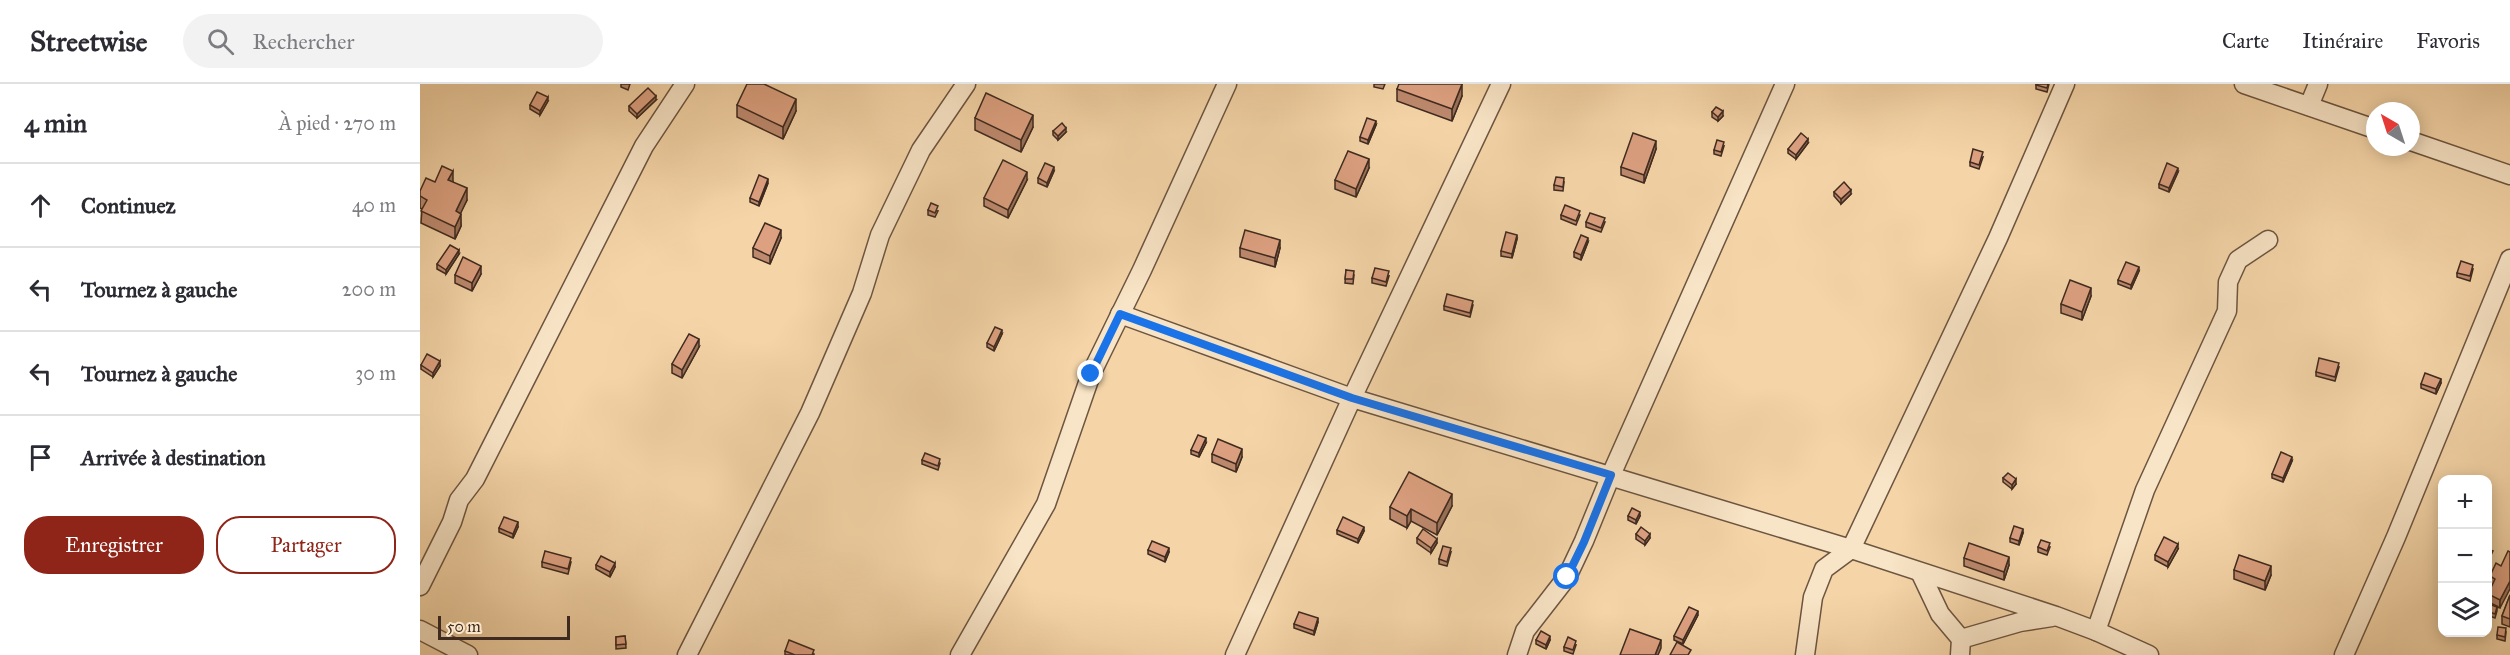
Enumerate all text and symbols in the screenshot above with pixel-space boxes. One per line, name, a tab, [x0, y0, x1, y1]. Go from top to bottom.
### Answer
search box	[183, 14, 603, 68]
text: Streetwise	[30, 24, 147, 59]
icon: search	[204, 25, 237, 58]
text: Rechercher	[252, 28, 355, 55]
text: Carte	[2222, 28, 2269, 54]
text: Itinéraire	[2302, 28, 2383, 54]
text: Favoris	[2416, 28, 2480, 54]
north arrow	[2366, 102, 2420, 156]
text: 4 min	[24, 107, 87, 139]
text: À pied · 270 m	[279, 111, 396, 135]
icon: ahead	[24, 189, 57, 222]
text: Continuez	[81, 192, 176, 219]
text: 40 m	[352, 193, 396, 217]
icon: left	[24, 273, 57, 306]
text: Tournez à gauche	[81, 276, 237, 303]
text: 200 m	[342, 277, 396, 301]
icon: left	[24, 357, 57, 390]
text: Tournez à gauche	[81, 360, 237, 387]
route end	[1077, 360, 1103, 386]
text: 30 m	[355, 361, 396, 385]
icon: arrive	[24, 441, 57, 474]
text: Arrivée à destination	[81, 444, 266, 471]
map controls	[2438, 475, 2492, 637]
button: +	[2438, 475, 2492, 529]
button: Enregistrer	[24, 516, 204, 574]
button: Partager	[216, 516, 396, 574]
button: −	[2438, 529, 2492, 583]
route start	[1553, 563, 1579, 589]
button: layers	[2438, 583, 2492, 637]
scale bar	[438, 613, 570, 640]
text: 50 m	[447, 617, 481, 636]

